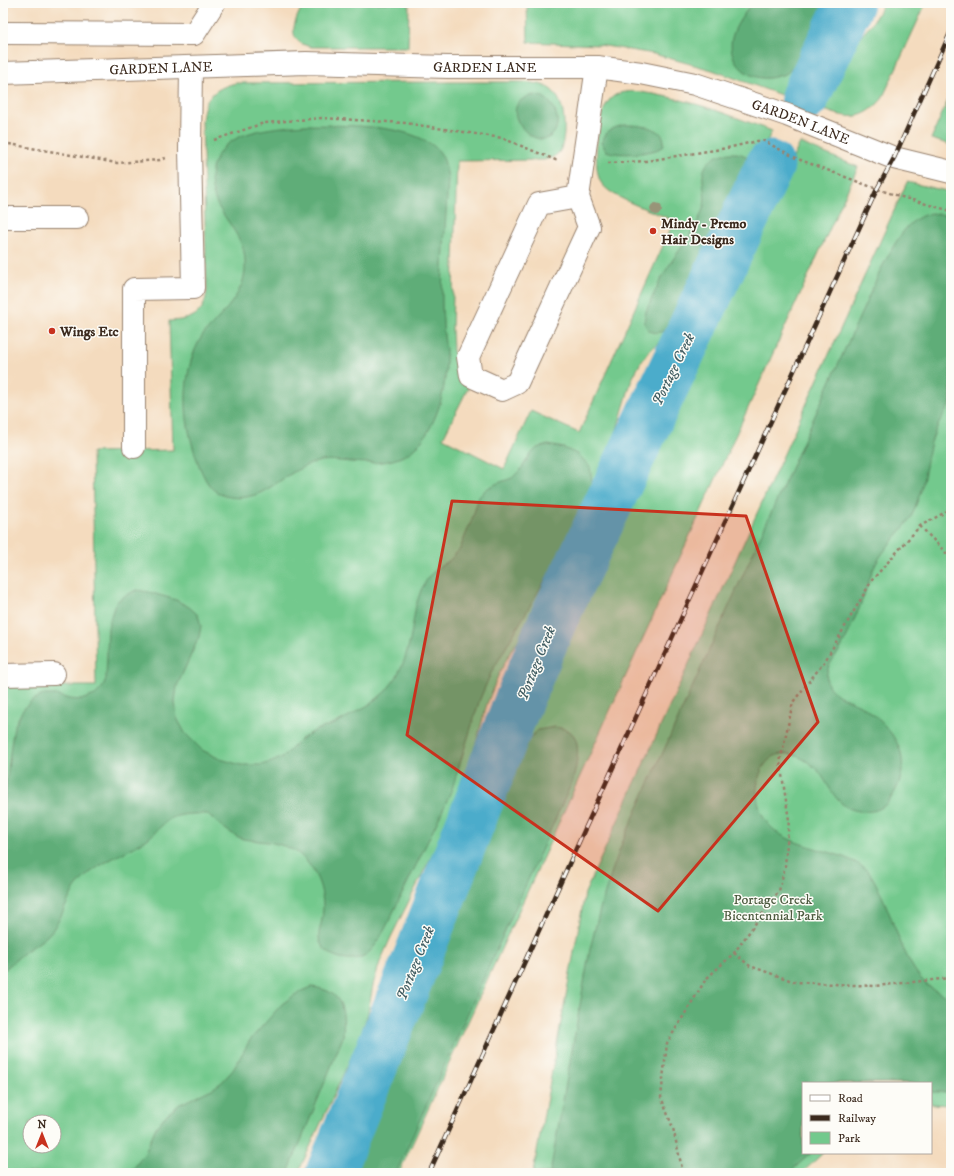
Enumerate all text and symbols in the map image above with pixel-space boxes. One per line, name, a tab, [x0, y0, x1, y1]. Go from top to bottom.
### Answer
street label: GARDEN LANE	[109, 58, 213, 79]
street label: GARDEN LANE	[433, 59, 537, 77]
street label: GARDEN LANE	[749, 96, 852, 149]
place label: Mindy - Premo Hair Designs	[661, 215, 747, 249]
marker: Mindy - Premo Hair Designs	[648, 226, 658, 236]
place label: Wings Etc	[59, 323, 119, 341]
marker: Wings Etc	[47, 326, 57, 336]
water label: Portage Creek	[648, 329, 699, 409]
water label: Portage Creek	[513, 623, 560, 703]
park label: Portage Creek Bicentennial Park	[723, 891, 823, 925]
water label: Portage Creek	[392, 923, 439, 1003]
legend	[802, 1082, 932, 1154]
text: Road	[838, 1091, 863, 1106]
text: Railway	[838, 1111, 876, 1126]
north arrow	[22, 1114, 62, 1154]
text: N	[37, 1118, 47, 1132]
text: Park	[838, 1131, 860, 1146]

